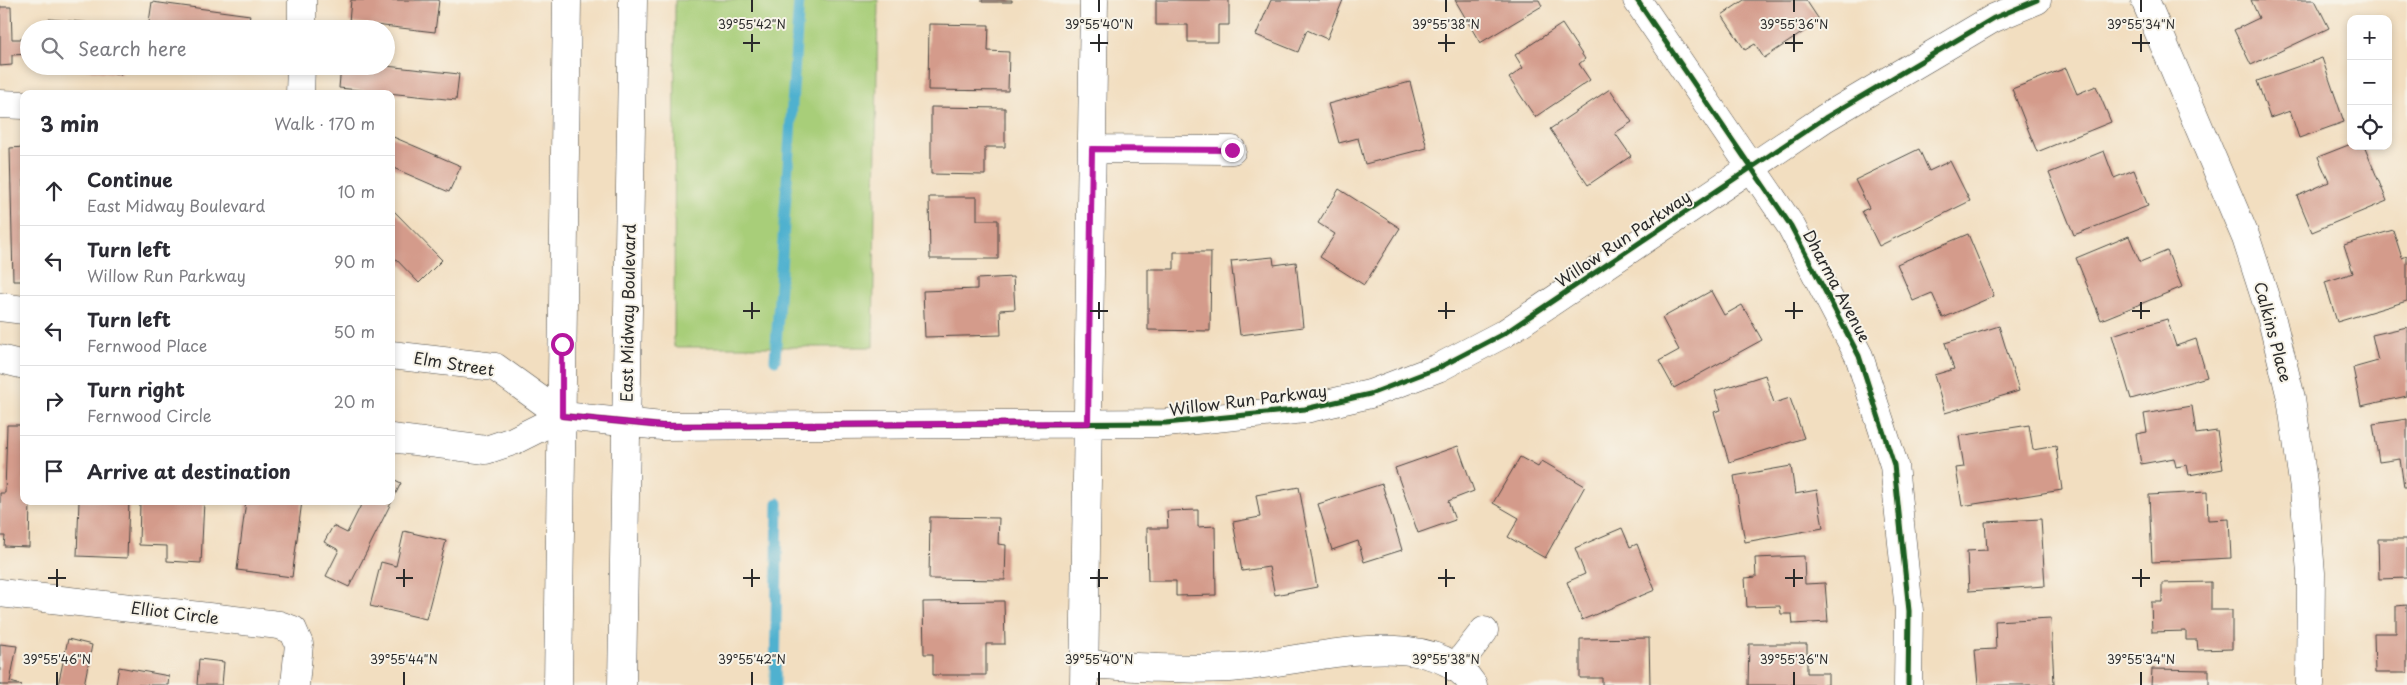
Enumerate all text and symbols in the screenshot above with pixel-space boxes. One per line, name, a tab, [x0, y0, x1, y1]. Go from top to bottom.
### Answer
text: 39°55'42"N	[718, 15, 786, 33]
text: 39°55'40"N	[1065, 15, 1133, 33]
text: 39°55'38"N	[1412, 15, 1480, 33]
text: 39°55'36"N	[1760, 15, 1828, 33]
text: 39°55'34"N	[2107, 15, 2175, 33]
map controls	[2347, 15, 2392, 150]
button: +	[2347, 15, 2392, 60]
search box	[20, 20, 395, 75]
icon: search	[38, 34, 66, 62]
text: Search here	[78, 34, 187, 62]
button: −	[2347, 60, 2392, 105]
button: locate	[2347, 105, 2392, 150]
text: 3 min	[40, 107, 99, 139]
text: Walk · 170 m	[274, 111, 375, 135]
route end	[1221, 139, 1244, 162]
text: Continue	[87, 165, 173, 193]
icon: ahead	[40, 177, 68, 205]
text: 10 m	[338, 179, 375, 203]
street label: Willow Run Parkway	[1550, 184, 1695, 293]
text: East Midway Boulevard	[87, 193, 265, 217]
street label: East Midway Boulevard	[613, 223, 641, 402]
street label: Dharma Avenue	[1798, 225, 1878, 346]
text: Turn left	[87, 235, 171, 263]
icon: left	[40, 247, 68, 275]
text: 90 m	[334, 249, 375, 273]
text: Willow Run Parkway	[87, 263, 246, 287]
street label: Calkins Place	[2249, 279, 2299, 385]
text: Turn left	[87, 305, 171, 333]
icon: left	[40, 317, 68, 345]
text: 50 m	[334, 319, 375, 343]
text: Fernwood Place	[87, 333, 207, 357]
route start	[551, 333, 574, 356]
street label: Elm Street	[412, 345, 497, 381]
text: Turn right	[87, 375, 185, 403]
street label: Willow Run Parkway	[1168, 377, 1328, 421]
icon: right	[40, 387, 68, 415]
text: 20 m	[334, 389, 375, 413]
text: Fernwood Circle	[87, 403, 212, 427]
icon: arrive	[40, 457, 68, 485]
text: Arrive at destination	[87, 457, 291, 485]
street label: Elliot Circle	[130, 595, 221, 629]
text: 39°55'46"N	[23, 650, 91, 668]
text: 39°55'44"N	[370, 650, 438, 668]
text: 39°55'42"N	[718, 650, 786, 668]
text: 39°55'40"N	[1065, 650, 1133, 668]
text: 39°55'38"N	[1412, 650, 1480, 668]
text: 39°55'36"N	[1760, 650, 1828, 668]
text: 39°55'34"N	[2107, 650, 2175, 668]

